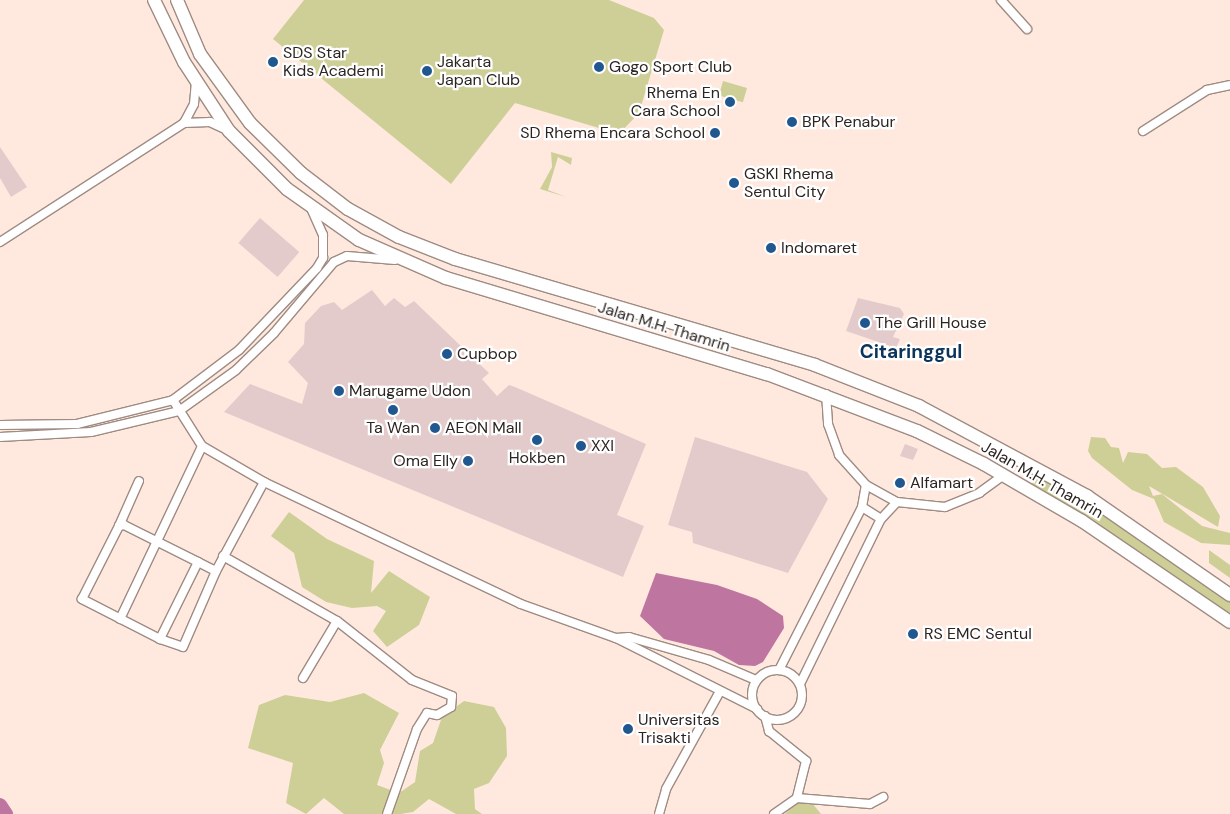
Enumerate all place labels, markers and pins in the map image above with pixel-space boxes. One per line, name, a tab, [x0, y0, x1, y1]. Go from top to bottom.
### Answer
place label: SDS Star Kids Academi	[283, 43, 384, 81]
place label: Jakarta Japan Club	[437, 52, 520, 90]
marker: SDS Star Kids Academi	[267, 56, 279, 68]
place label: Gogo Sport Club	[609, 57, 732, 77]
marker: Gogo Sport Club	[593, 61, 605, 73]
marker: Jakarta Japan Club	[421, 65, 433, 77]
place label: Rhema En Cara School	[631, 83, 720, 121]
marker: Rhema En Cara School	[724, 96, 736, 108]
place label: BPK Penabur	[802, 112, 895, 132]
marker: BPK Penabur	[786, 116, 798, 128]
place label: SD Rhema Encara School	[520, 123, 705, 143]
marker: SD Rhema Encara School	[709, 127, 721, 139]
place label: GSKI Rhema Sentul City	[744, 164, 834, 202]
marker: GSKI Rhema Sentul City	[728, 177, 740, 189]
place label: Indomaret	[781, 238, 857, 258]
marker: Indomaret	[765, 242, 777, 254]
place label: The Grill House	[875, 313, 986, 333]
marker: The Grill House	[859, 317, 871, 329]
place label: Cupbop	[457, 344, 517, 364]
marker: Cupbop	[441, 348, 453, 360]
place label: Marugame Udon	[349, 381, 471, 401]
marker: Marugame Udon	[333, 385, 345, 397]
marker: Ta Wan	[387, 404, 399, 416]
place label: Ta Wan	[366, 418, 420, 438]
place label: AEON Mall	[445, 418, 522, 438]
marker: AEON Mall	[429, 422, 441, 434]
marker: Hokben	[531, 434, 543, 446]
place label: XXI	[591, 436, 614, 456]
marker: XXI	[575, 440, 587, 452]
place label: Hokben	[509, 448, 565, 468]
place label: Oma Elly	[393, 451, 458, 471]
marker: Oma Elly	[462, 455, 474, 467]
place label: Alfamart	[910, 473, 973, 493]
marker: Alfamart	[894, 477, 906, 489]
place label: RS EMC Sentul	[924, 624, 1032, 644]
marker: RS EMC Sentul	[906, 627, 920, 641]
place label: Universitas Trisakti	[638, 710, 719, 748]
marker: Universitas Trisakti	[622, 723, 634, 735]

